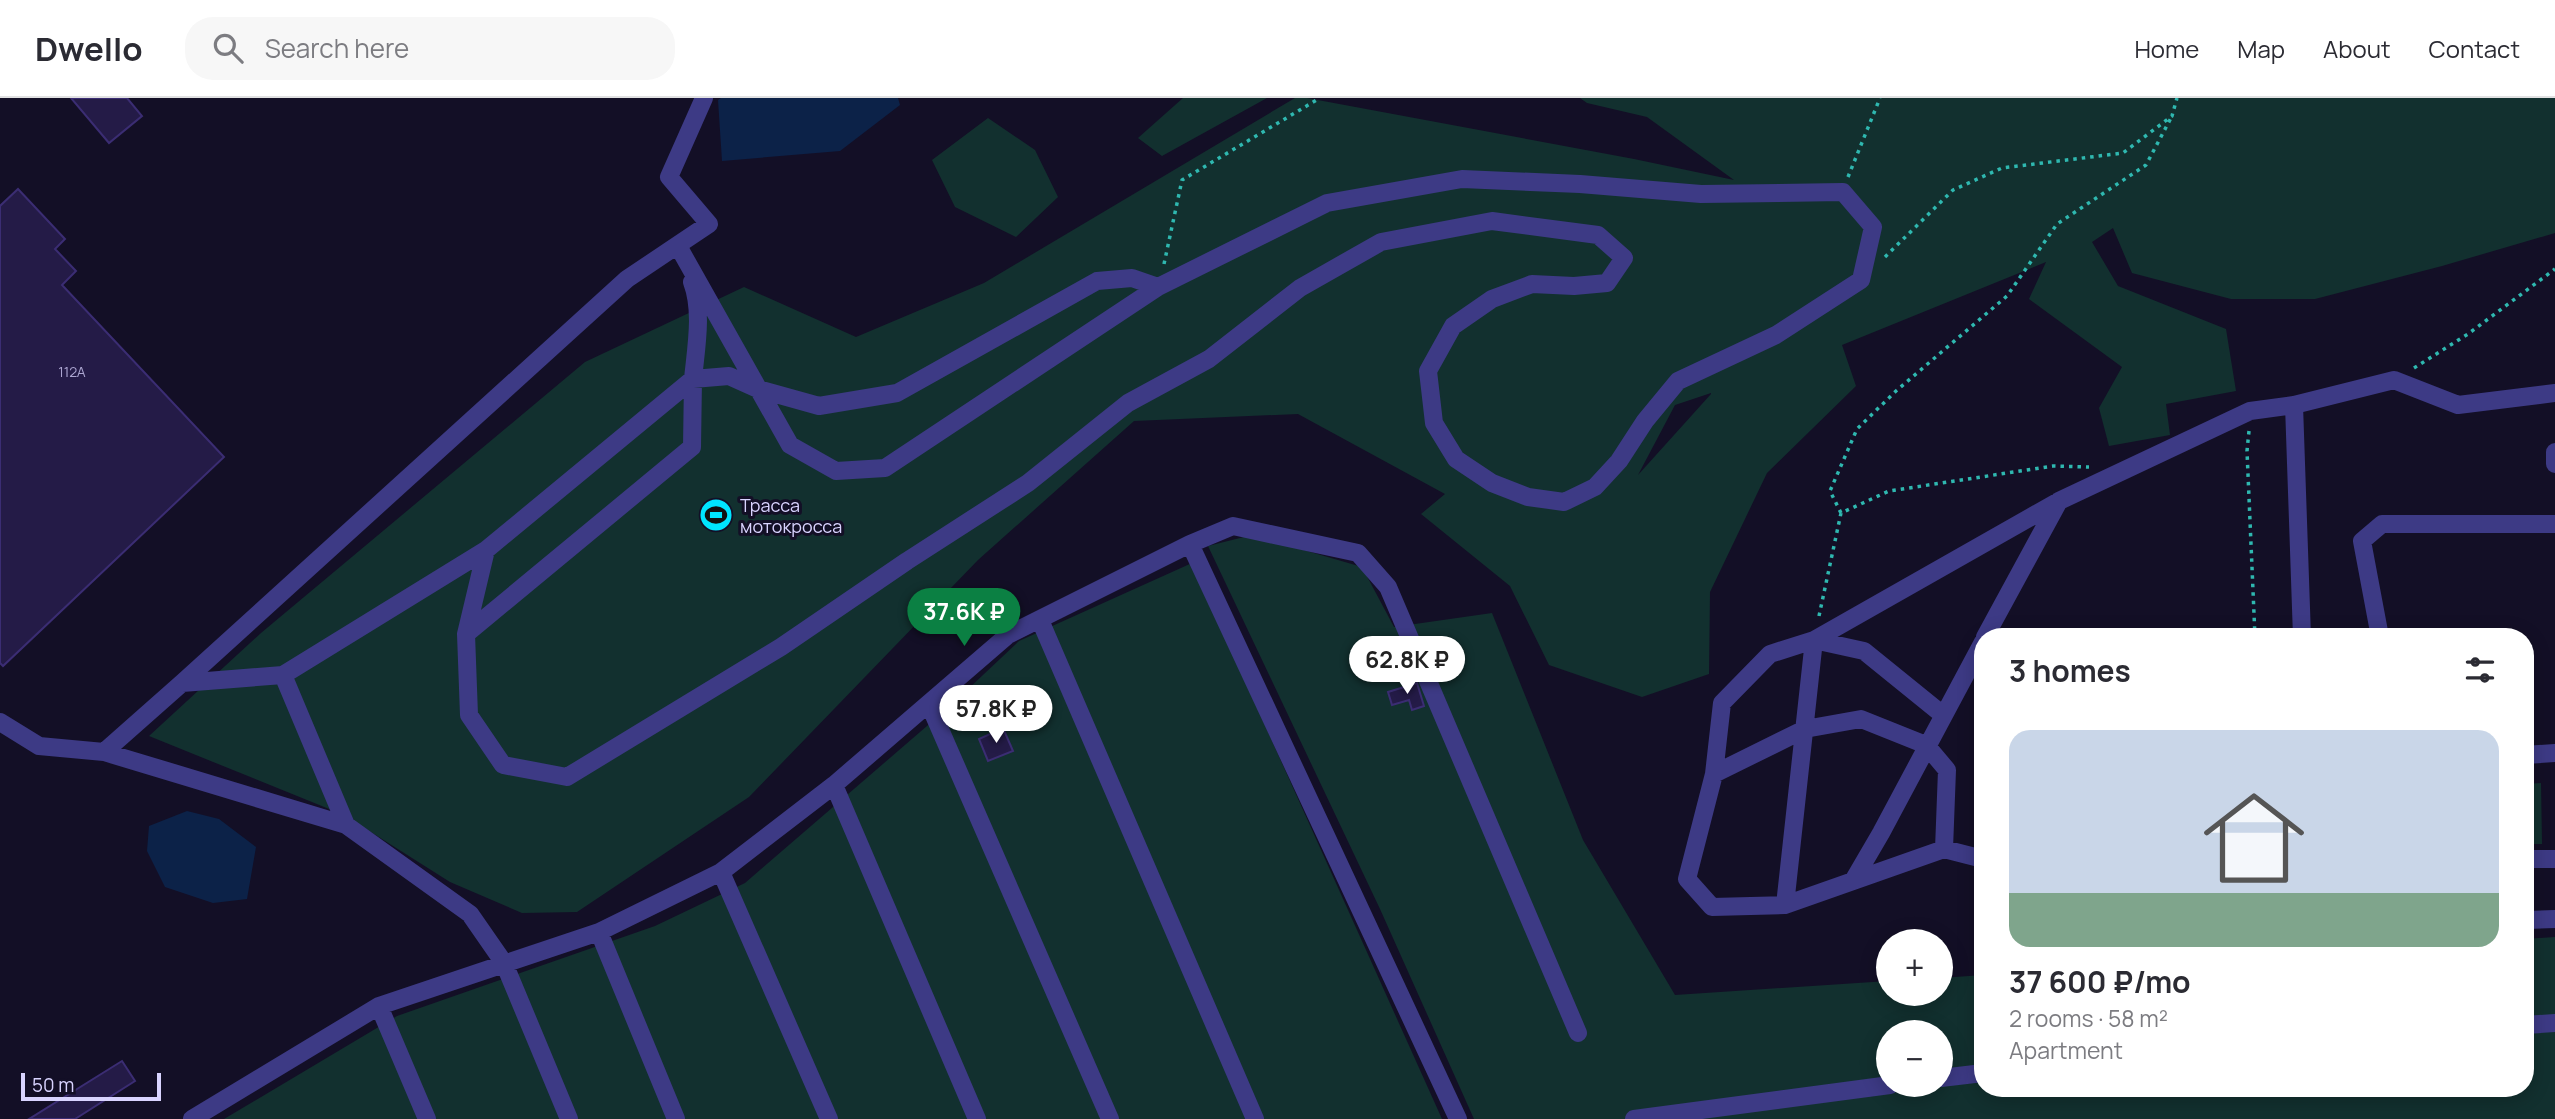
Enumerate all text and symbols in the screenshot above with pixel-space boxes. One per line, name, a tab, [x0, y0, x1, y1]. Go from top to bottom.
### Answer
search box	[185, 17, 675, 80]
text: Dwello	[35, 26, 143, 71]
icon: search	[209, 29, 247, 67]
text: Search here	[265, 30, 409, 66]
text: Home	[2134, 32, 2199, 65]
text: Map	[2237, 32, 2285, 65]
text: About	[2323, 32, 2391, 65]
text: Contact	[2429, 32, 2520, 65]
house number: 112А	[58, 362, 86, 381]
place label: Трасса мотокросса	[740, 493, 842, 538]
sports icon: Трасса мотокросса	[697, 496, 735, 534]
pin: 37.6K ₽	[899, 588, 1029, 648]
text: 37.6K ₽	[923, 595, 1005, 627]
pin: 62.8K ₽	[1342, 636, 1472, 696]
text: 62.8K ₽	[1365, 643, 1449, 675]
text: 3 homes	[2009, 650, 2131, 691]
icon: filters	[2461, 651, 2499, 689]
pin: 57.8K ₽	[931, 686, 1061, 745]
text: 57.8K ₽	[955, 692, 1037, 724]
icon: home	[2191, 775, 2317, 901]
map controls	[1876, 929, 1953, 1097]
button: +	[1876, 929, 1953, 1006]
text: 37 600 ₽/mo	[2009, 961, 2190, 1002]
text: 2 rooms · 58 m²	[2009, 1002, 2168, 1034]
button: −	[1876, 1020, 1953, 1097]
text: Apartment	[2009, 1034, 2123, 1066]
scale bar	[21, 1070, 161, 1102]
text: 50 m	[32, 1072, 74, 1098]

